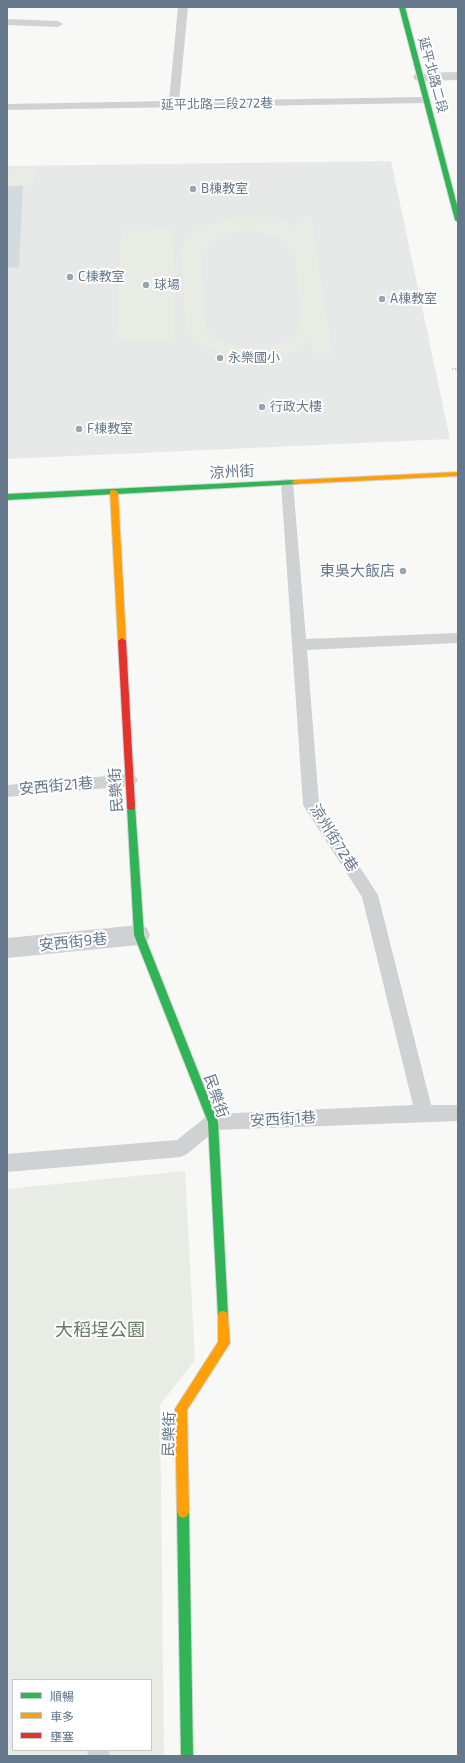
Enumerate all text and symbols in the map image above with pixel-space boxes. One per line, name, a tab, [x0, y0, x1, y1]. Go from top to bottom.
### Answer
street label: 延平北路二段	[415, 35, 451, 115]
street label: 延平北路二段272巷	[161, 95, 273, 113]
place label: B棟教室	[201, 181, 248, 197]
marker: B棟教室	[188, 184, 198, 194]
place label: C棟教室	[78, 269, 124, 285]
marker: C棟教室	[65, 272, 75, 282]
place label: 球場	[154, 277, 180, 293]
marker: 球場	[141, 280, 151, 290]
place label: A棟教室	[390, 291, 437, 307]
marker: A棟教室	[377, 294, 387, 304]
place label: 永樂國小	[228, 350, 280, 366]
marker: 永樂國小	[215, 353, 225, 363]
place label: 行政大樓	[270, 399, 322, 415]
marker: 行政大樓	[257, 402, 267, 412]
place label: F棟教室	[87, 421, 133, 437]
marker: F棟教室	[74, 424, 84, 434]
street label: 涼州街	[209, 462, 255, 482]
place label: 東吳大飯店	[320, 562, 395, 580]
marker: 東吳大飯店	[398, 566, 408, 576]
street label: 民樂街	[105, 767, 127, 813]
street label: 安西街21巷	[18, 774, 94, 798]
street label: 涼州街72巷	[306, 801, 362, 875]
street label: 安西街9巷	[38, 929, 108, 955]
street label: 民樂街	[200, 1072, 232, 1120]
street label: 安西街1巷	[250, 1108, 316, 1130]
park label: 大稻埕公園	[55, 1319, 145, 1341]
street label: 民樂街	[159, 1411, 179, 1457]
legend	[12, 1679, 152, 1751]
text: 順暢	[50, 1689, 74, 1703]
text: 車多	[50, 1709, 74, 1723]
text: 壅塞	[50, 1729, 74, 1743]

